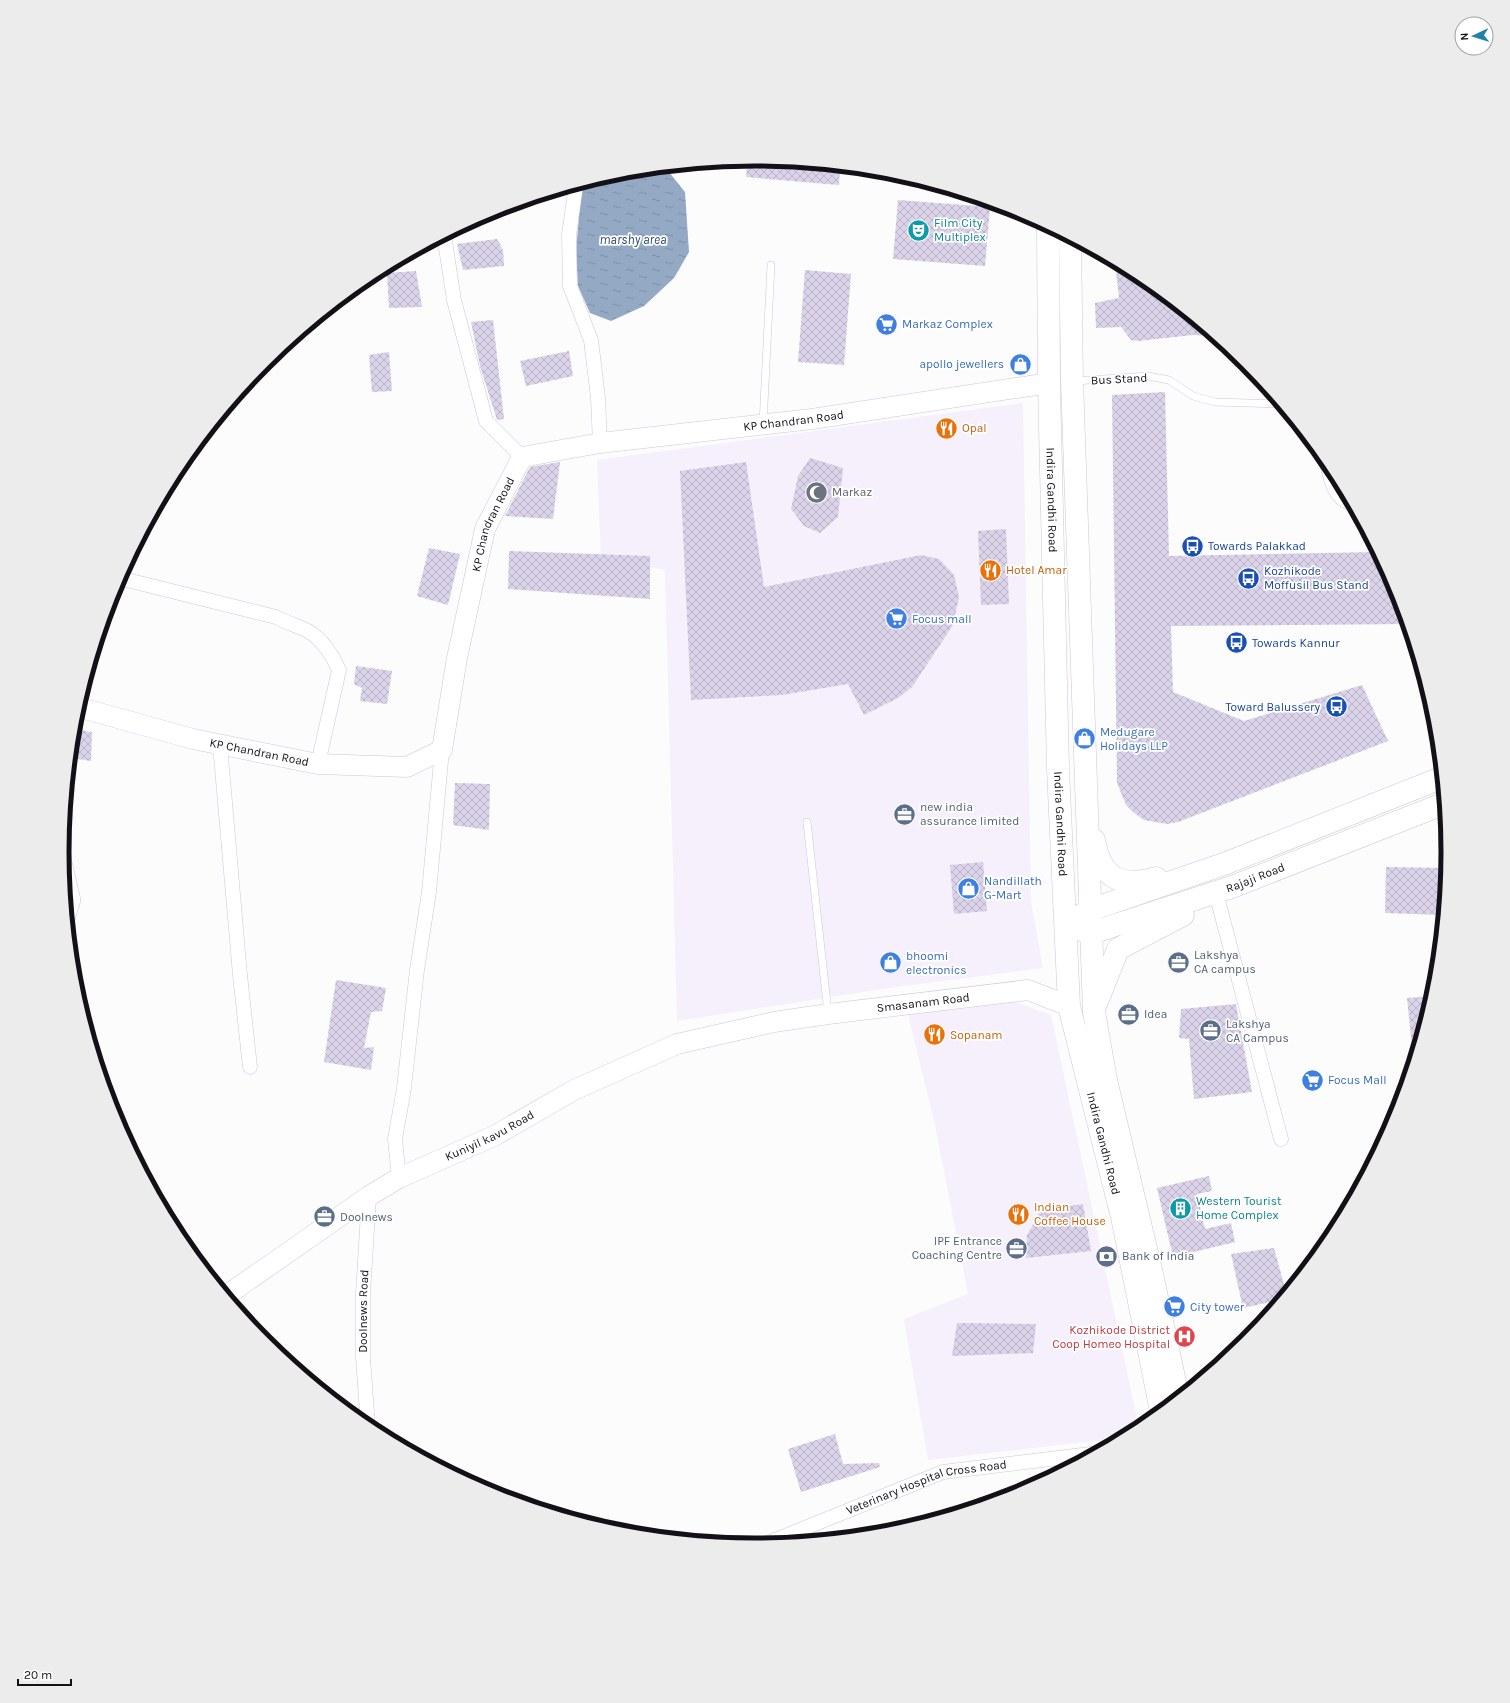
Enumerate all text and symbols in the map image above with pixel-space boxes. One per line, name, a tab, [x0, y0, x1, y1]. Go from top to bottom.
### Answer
north arrow	[1454, 16, 1494, 56]
text: N	[1458, 32, 1471, 41]
place label: Film City Multiplex	[934, 216, 986, 244]
theatre icon: Film City Multiplex	[905, 217, 931, 243]
water label: marshy area	[599, 232, 667, 247]
supermarket icon: Markaz Complex	[873, 311, 899, 337]
place label: Markaz Complex	[902, 317, 993, 331]
shop icon: apollo jewellers	[1007, 351, 1033, 377]
place label: apollo jewellers	[919, 357, 1004, 371]
street label: Bus Stand	[1090, 371, 1148, 387]
street label: KP Chandran Road	[743, 407, 845, 434]
restaurant icon: Opal	[933, 415, 959, 441]
place label: Opal	[962, 421, 987, 435]
street label: Indira Gandhi Road	[1044, 447, 1060, 553]
street label: KP Chandran Road	[469, 475, 518, 573]
mosque icon: Markaz	[804, 479, 830, 505]
place label: Markaz	[832, 485, 872, 499]
bus stop icon: Towards Palakkad	[1179, 533, 1205, 559]
place label: Towards Palakkad	[1208, 539, 1306, 553]
restaurant icon: Hotel Amar	[978, 557, 1004, 583]
place label: Hotel Amar	[1006, 563, 1067, 577]
place label: Kozhikode Moffusil Bus Stand	[1264, 564, 1369, 592]
bus stop icon: Kozhikode Moffusil Bus Stand	[1236, 565, 1262, 591]
supermarket icon: Focus mall	[884, 606, 910, 632]
place label: Focus mall	[912, 612, 972, 626]
bus stop icon: Towards Kannur	[1224, 630, 1250, 656]
place label: Towards Kannur	[1252, 636, 1340, 650]
bus stop icon: Toward Balussery	[1323, 694, 1349, 720]
place label: Toward Balussery	[1225, 700, 1320, 714]
place label: Medugare Holidays LLP	[1100, 725, 1168, 753]
shop icon: Medugare Holidays LLP	[1072, 726, 1098, 752]
street label: KP Chandran Road	[208, 735, 310, 769]
street label: Indira Gandhi Road	[1051, 771, 1070, 877]
place label: new india assurance limited	[920, 800, 1019, 828]
office icon: new india assurance limited	[891, 801, 917, 827]
street label: Rajaji Road	[1224, 860, 1287, 896]
place label: Nandillath G-Mart	[984, 874, 1042, 902]
shop icon: Nandillath G-Mart	[955, 875, 981, 901]
place label: Lakshya CA campus	[1194, 948, 1256, 976]
place label: bhoomi electronics	[906, 949, 967, 977]
office icon: Lakshya CA campus	[1165, 949, 1191, 975]
shop icon: bhoomi electronics	[877, 950, 903, 976]
street label: Smasanam Road	[876, 990, 971, 1015]
office icon: Idea	[1115, 1001, 1141, 1027]
place label: Idea	[1144, 1007, 1167, 1021]
place label: Lakshya CA Campus	[1226, 1017, 1289, 1045]
office icon: Lakshya CA Campus	[1197, 1018, 1223, 1044]
restaurant icon: Sopanam	[921, 1022, 947, 1048]
place label: Sopanam	[950, 1028, 1003, 1042]
supermarket icon: Focus Mall	[1300, 1067, 1326, 1093]
place label: Focus Mall	[1328, 1073, 1387, 1087]
street label: Indira Gandhi Road	[1084, 1091, 1123, 1196]
street label: Kuniyil kavu Road	[443, 1107, 537, 1164]
place label: Western Tourist Home Complex	[1196, 1194, 1282, 1222]
building icon: Western Tourist Home Complex	[1168, 1195, 1194, 1221]
place label: Indian Coffee House	[1034, 1200, 1106, 1228]
restaurant icon: Indian Coffee House	[1006, 1201, 1032, 1227]
office icon: Doolnews	[312, 1204, 338, 1230]
place label: Doolnews	[340, 1210, 393, 1224]
place label: IPF Entrance Coaching Centre	[912, 1234, 1002, 1262]
office icon: IPF Entrance Coaching Centre	[1004, 1235, 1030, 1261]
bank icon: Bank of India	[1094, 1243, 1120, 1269]
place label: Bank of India	[1122, 1249, 1194, 1263]
street label: Doolnews Road	[356, 1269, 371, 1353]
supermarket icon: City tower	[1162, 1294, 1188, 1320]
place label: City tower	[1190, 1300, 1245, 1314]
place label: Kozhikode District Coop Homeo Hospital	[1052, 1323, 1170, 1351]
hospital icon: Kozhikode District Coop Homeo Hospital	[1172, 1324, 1198, 1350]
street label: Veterinary Hospital Cross Road	[844, 1457, 1008, 1518]
scale bar	[18, 1661, 71, 1687]
text: 20 m	[24, 1668, 52, 1682]

